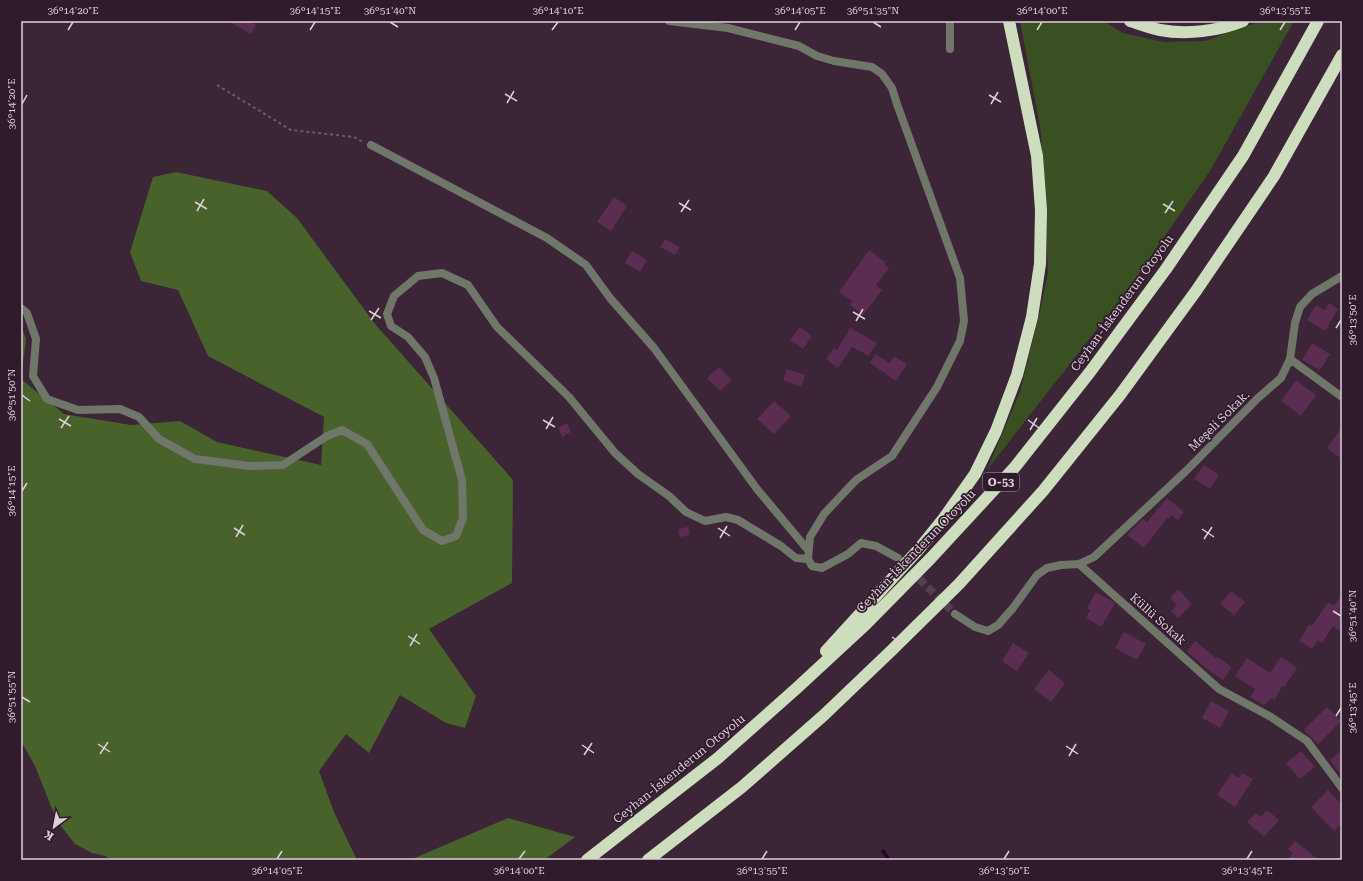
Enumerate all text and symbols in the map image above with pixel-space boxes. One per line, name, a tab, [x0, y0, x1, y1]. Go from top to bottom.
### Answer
text: 36°14'20"E	[47, 5, 99, 16]
text: 36°14'15"E	[289, 5, 341, 16]
text: 36°51'40"N	[364, 5, 416, 16]
text: 36°14'10"E	[532, 5, 584, 16]
text: 36°14'05"E	[774, 5, 826, 16]
text: 36°51'35"N	[847, 5, 899, 16]
text: 36°14'00"E	[1016, 5, 1068, 16]
text: 36°13'55"E	[1259, 5, 1311, 16]
text: 36°14'20"E	[6, 78, 17, 130]
street label: Ceyhan-İskenderun Otoyolu	[1068, 232, 1177, 374]
text: 36°13'50"E	[1347, 294, 1358, 346]
text: 36°51'50"N	[6, 369, 17, 421]
street label: Meşeli Sokak.	[1186, 388, 1252, 454]
text: 36°14'15"E	[6, 465, 17, 517]
road number: O-53	[983, 473, 1019, 491]
street label: Ceyhan-İskenderun Otoyolu	[854, 486, 979, 615]
street label: Küllü Sokak	[1127, 590, 1189, 648]
text: 36°51'40"N	[1347, 590, 1358, 642]
text: 36°51'55"N	[6, 671, 17, 723]
text: 36°13'45"E	[1347, 682, 1358, 734]
street label: Ceyhan-İskenderun Otoyolu	[610, 711, 748, 826]
north arrow	[34, 807, 74, 847]
text: K	[42, 827, 56, 843]
text: 36°14'05"E	[251, 865, 303, 876]
text: 36°14'00"E	[493, 865, 545, 876]
text: 36°13'55"E	[736, 865, 788, 876]
text: 36°13'50"E	[978, 865, 1030, 876]
text: 36°13'45"E	[1221, 865, 1273, 876]

